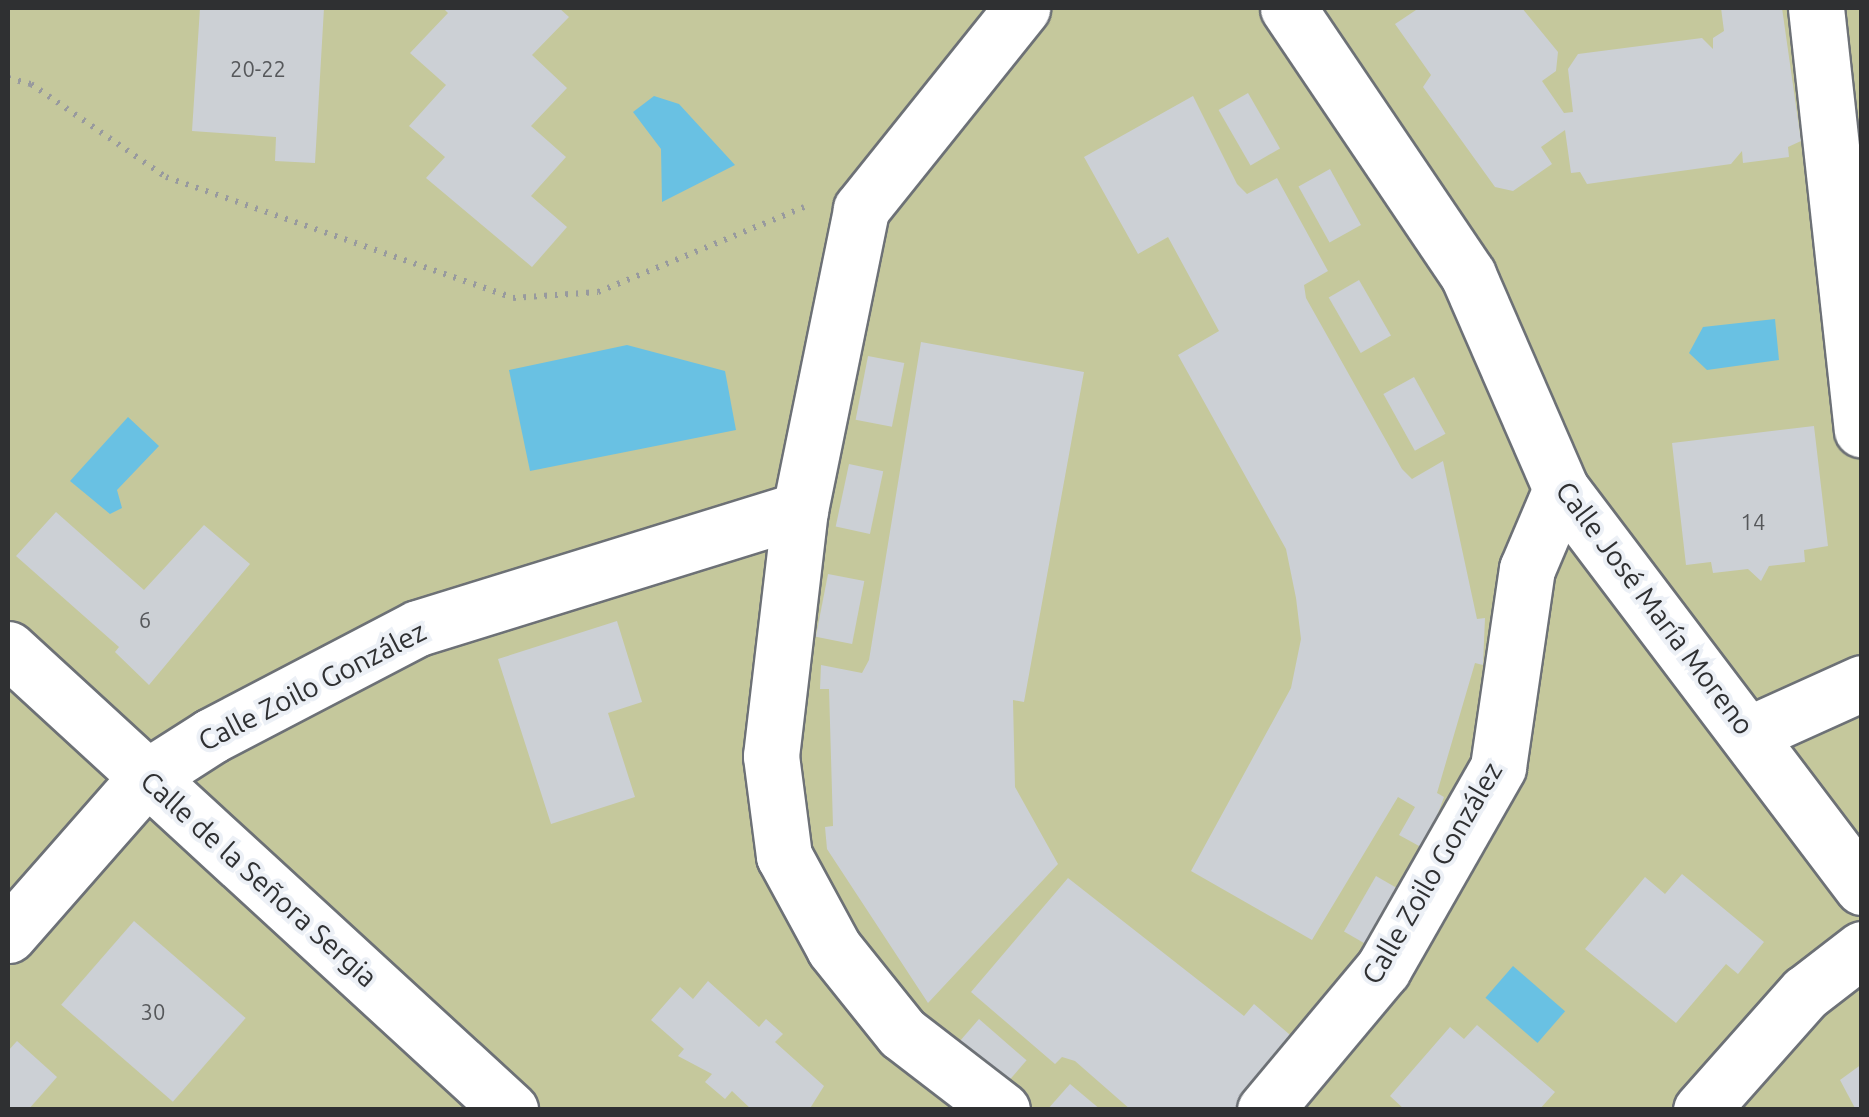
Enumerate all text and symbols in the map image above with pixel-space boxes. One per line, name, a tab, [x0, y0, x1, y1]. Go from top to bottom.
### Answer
house number: 20-22	[230, 56, 286, 82]
street label: Calle José María Moreno	[1549, 475, 1761, 741]
house number: 14	[1741, 509, 1765, 535]
house number: 6	[139, 607, 151, 633]
street label: Calle Zoilo González	[193, 614, 431, 758]
street label: Calle Zoilo González	[1355, 756, 1509, 990]
street label: Calle de la Señora Sergia	[134, 764, 384, 994]
house number: 30	[141, 999, 165, 1025]

